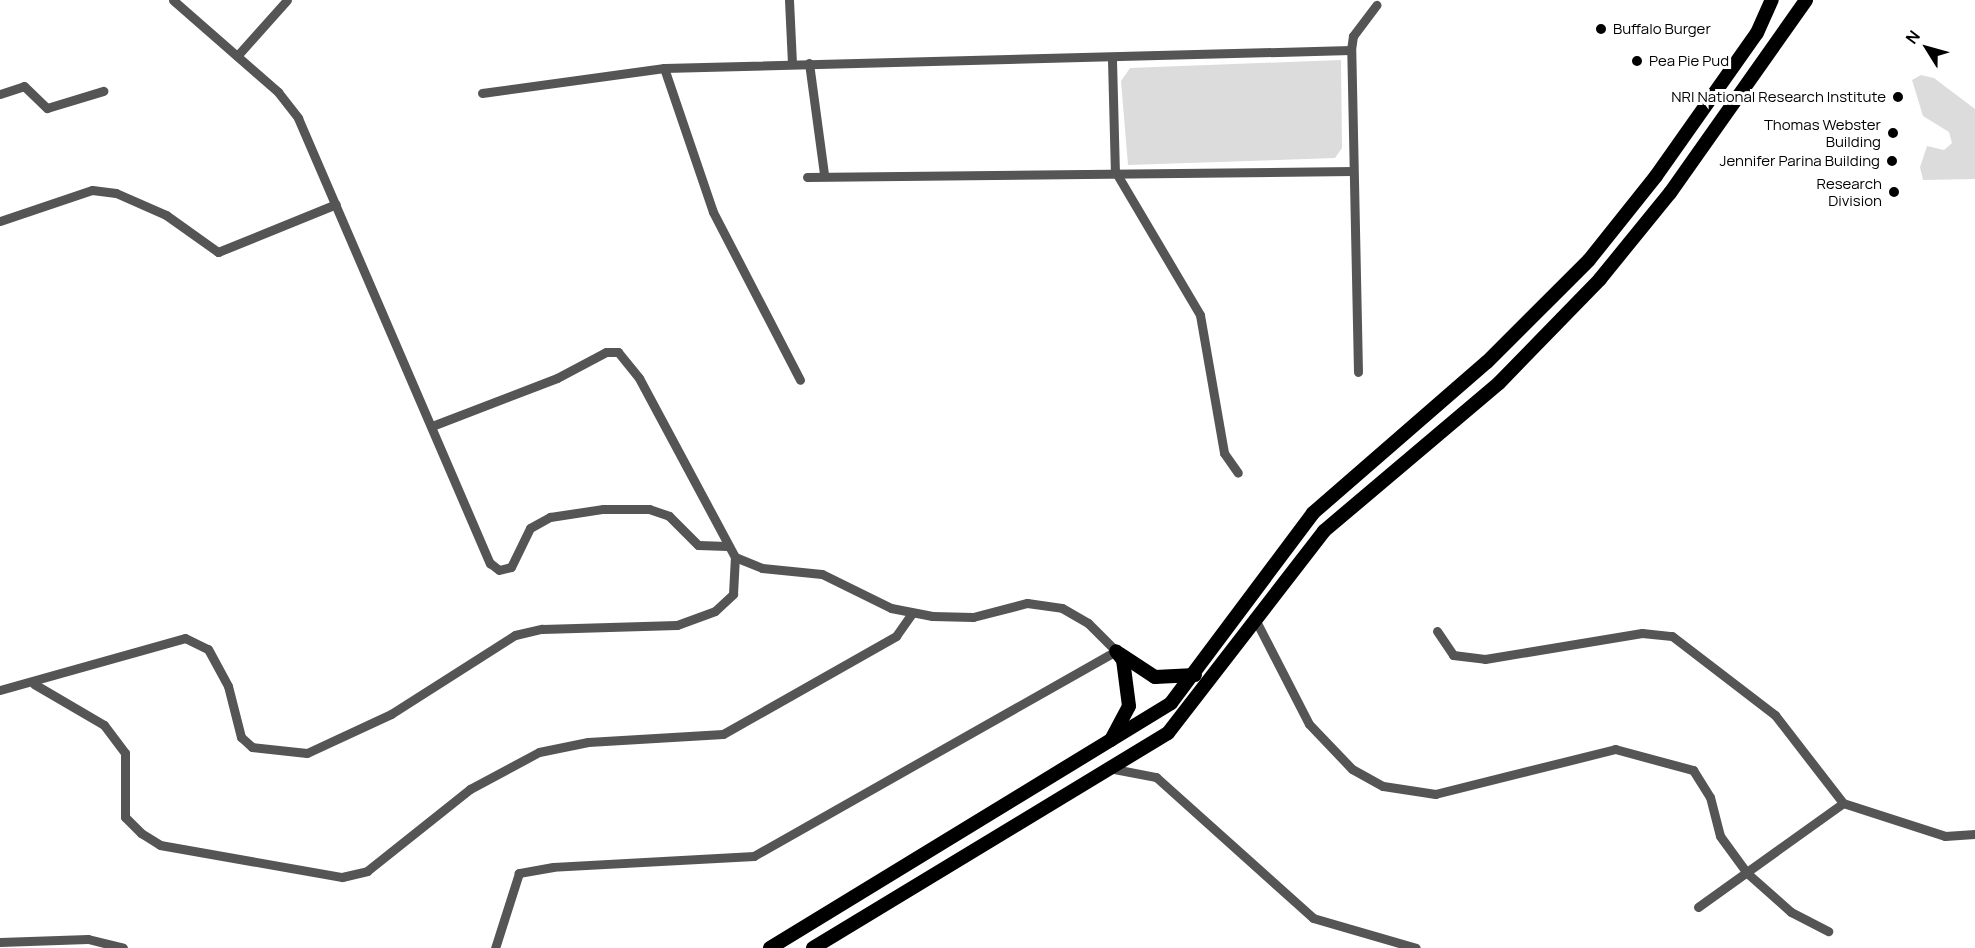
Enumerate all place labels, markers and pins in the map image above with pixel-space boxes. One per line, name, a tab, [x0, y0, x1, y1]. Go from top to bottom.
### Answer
place label: Buffalo Burger	[1613, 20, 1711, 38]
marker: Buffalo Burger	[1594, 22, 1608, 36]
place label: Pea Pie Pud	[1649, 52, 1729, 70]
marker: Pea Pie Pud	[1630, 54, 1644, 68]
place label: NRI National Research Institute	[1671, 88, 1886, 106]
marker: NRI National Research Institute	[1891, 90, 1905, 104]
place label: Thomas Webster Building	[1764, 115, 1881, 150]
marker: Thomas Webster Building	[1886, 126, 1900, 140]
place label: Jennifer Parina Building	[1720, 152, 1880, 170]
marker: Jennifer Parina Building	[1885, 154, 1899, 168]
place label: Research Division	[1816, 174, 1882, 209]
marker: Research Division	[1887, 185, 1901, 199]

